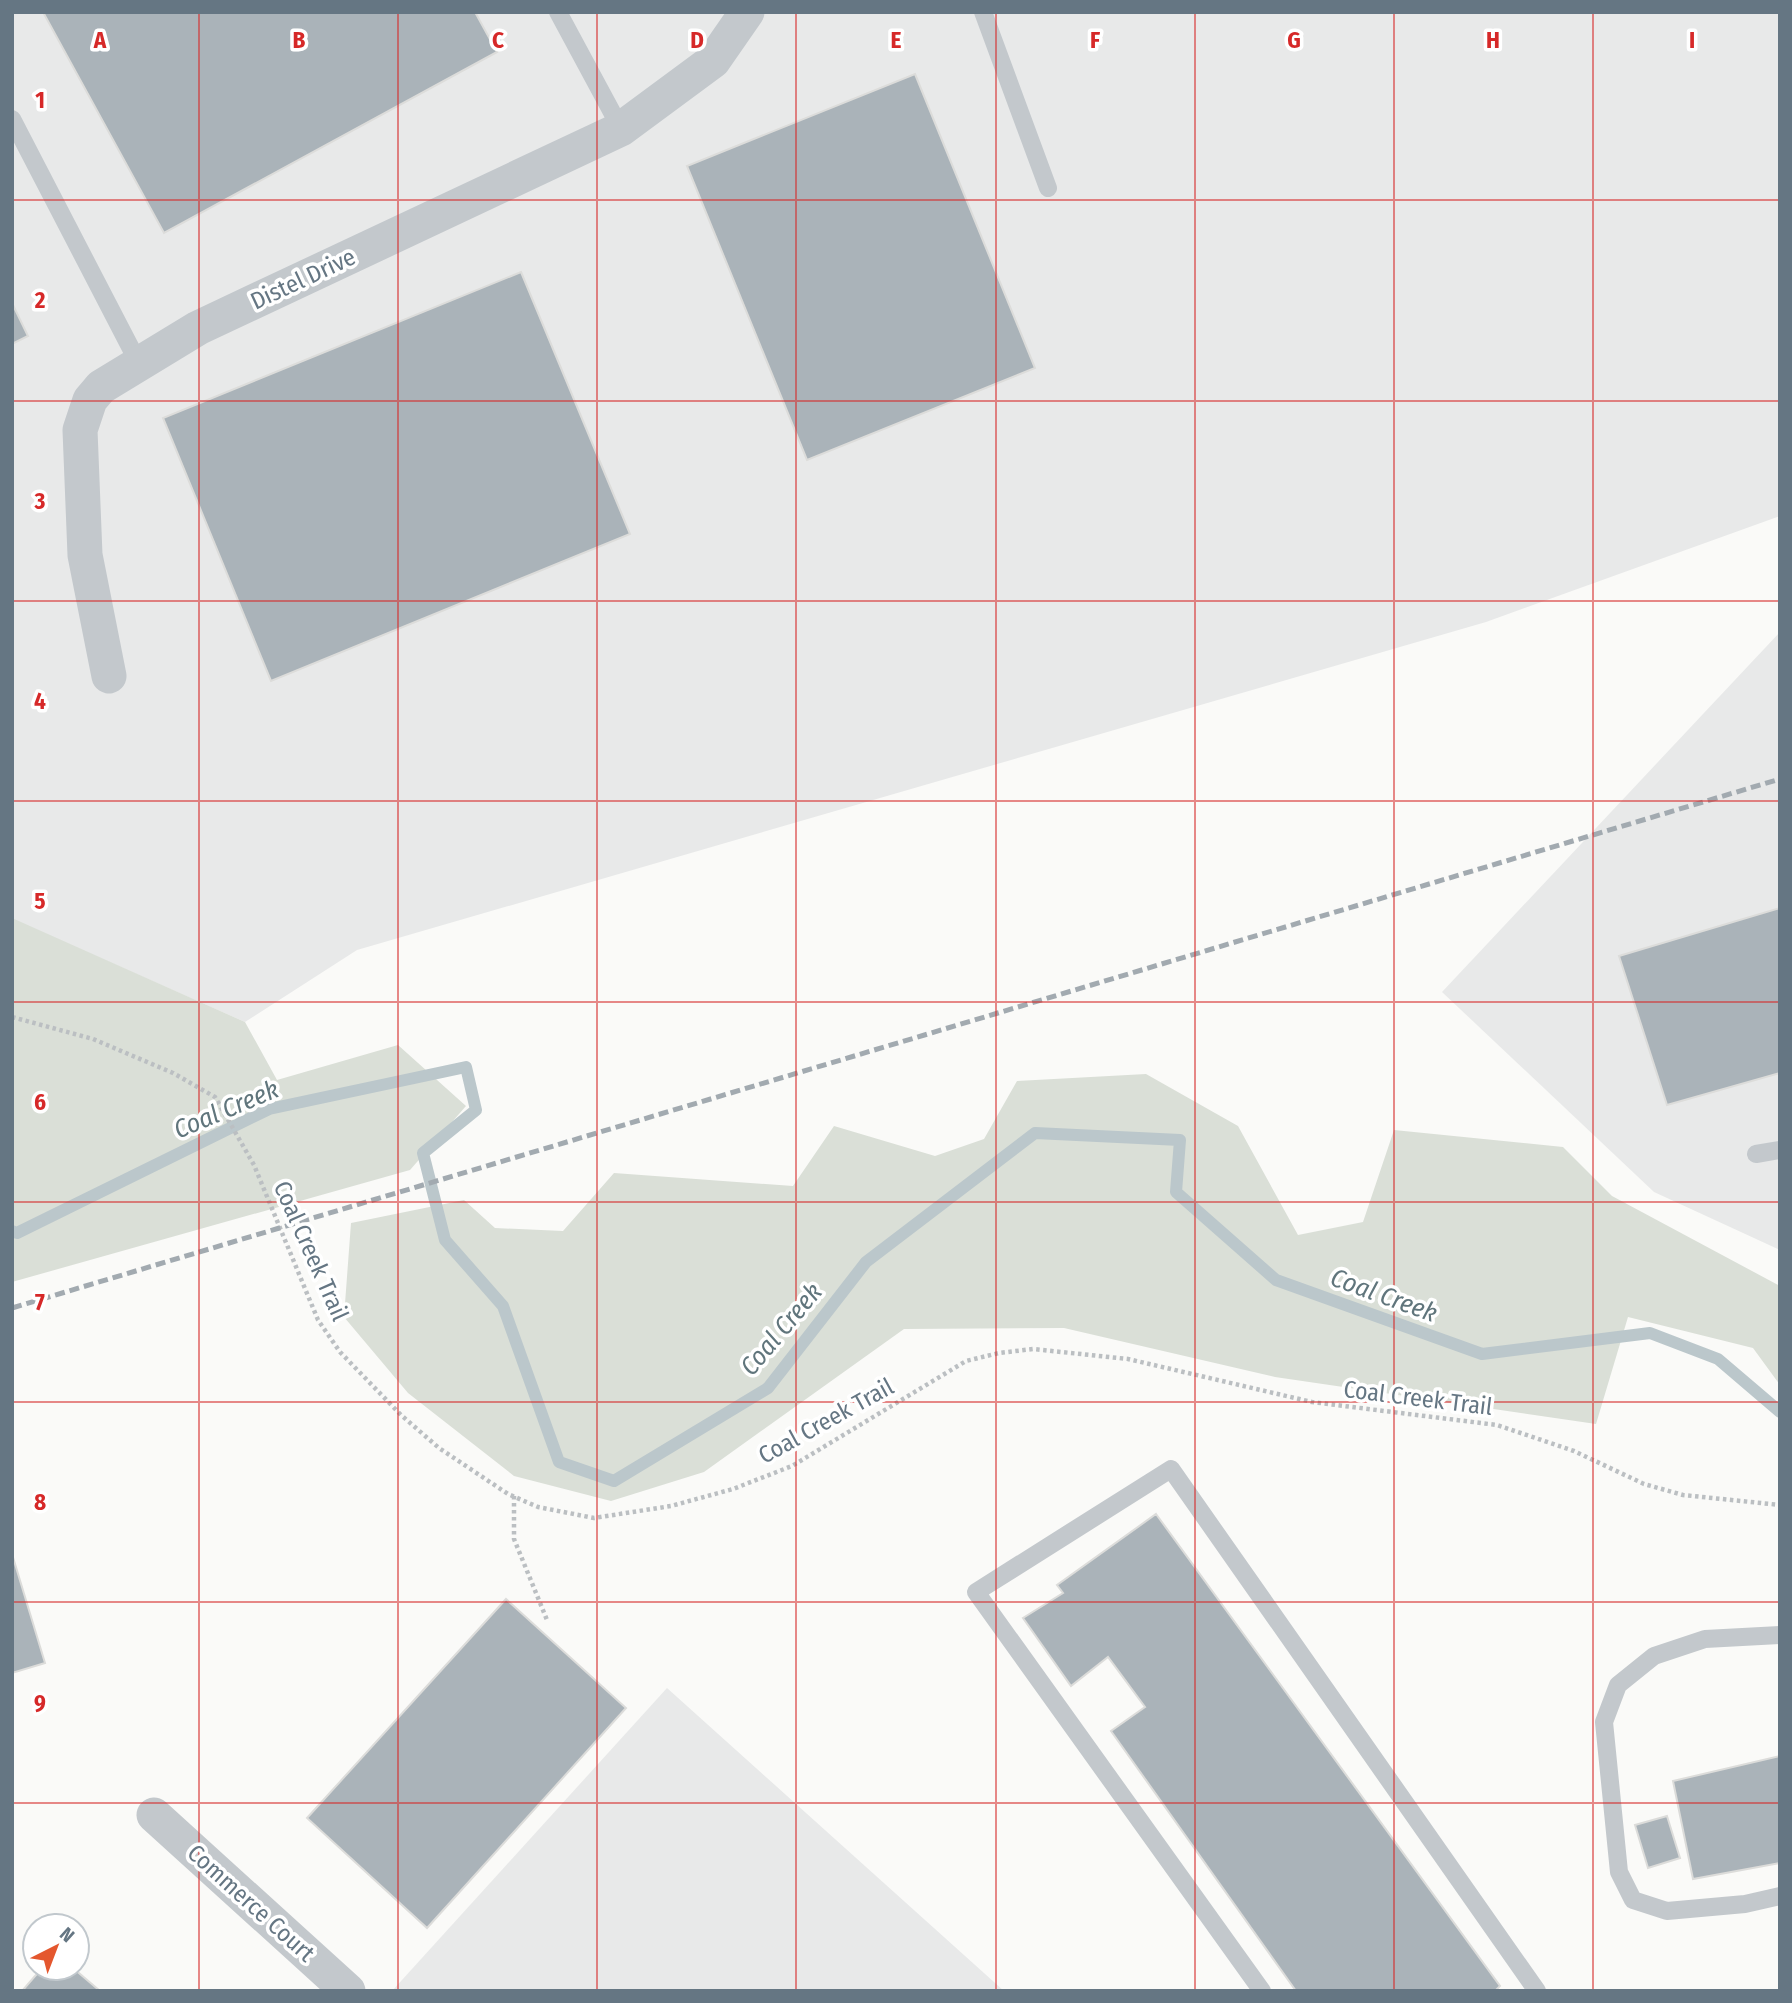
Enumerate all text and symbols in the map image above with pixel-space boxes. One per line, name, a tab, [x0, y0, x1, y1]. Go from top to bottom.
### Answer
text: A	[93, 26, 107, 54]
text: B	[293, 26, 306, 54]
text: C	[492, 26, 504, 54]
text: D	[690, 26, 704, 54]
text: E	[891, 26, 902, 54]
text: F	[1090, 26, 1100, 54]
text: G	[1287, 26, 1301, 54]
text: H	[1486, 26, 1500, 54]
text: I	[1689, 26, 1695, 54]
text: 1	[35, 86, 45, 114]
street label: Distel Drive	[246, 243, 360, 315]
text: 2	[34, 286, 46, 314]
text: 3	[34, 487, 46, 515]
text: 4	[34, 687, 46, 715]
text: 5	[34, 887, 46, 915]
water label: Coal Creek	[169, 1073, 283, 1145]
text: 6	[34, 1088, 46, 1116]
street label: Coal Creek Trail	[268, 1177, 354, 1325]
water label: Coal Creek	[1326, 1262, 1441, 1329]
water label: Coal Creek	[734, 1277, 829, 1382]
text: 7	[35, 1288, 45, 1316]
street label: Coal Creek Trail	[754, 1372, 898, 1470]
street label: Coal Creek Trail	[1342, 1375, 1494, 1421]
text: 8	[34, 1488, 46, 1516]
text: 9	[34, 1689, 46, 1717]
street label: Commerce Court	[182, 1839, 320, 1967]
north arrow	[21, 1912, 91, 1982]
text: N	[55, 1922, 79, 1947]

